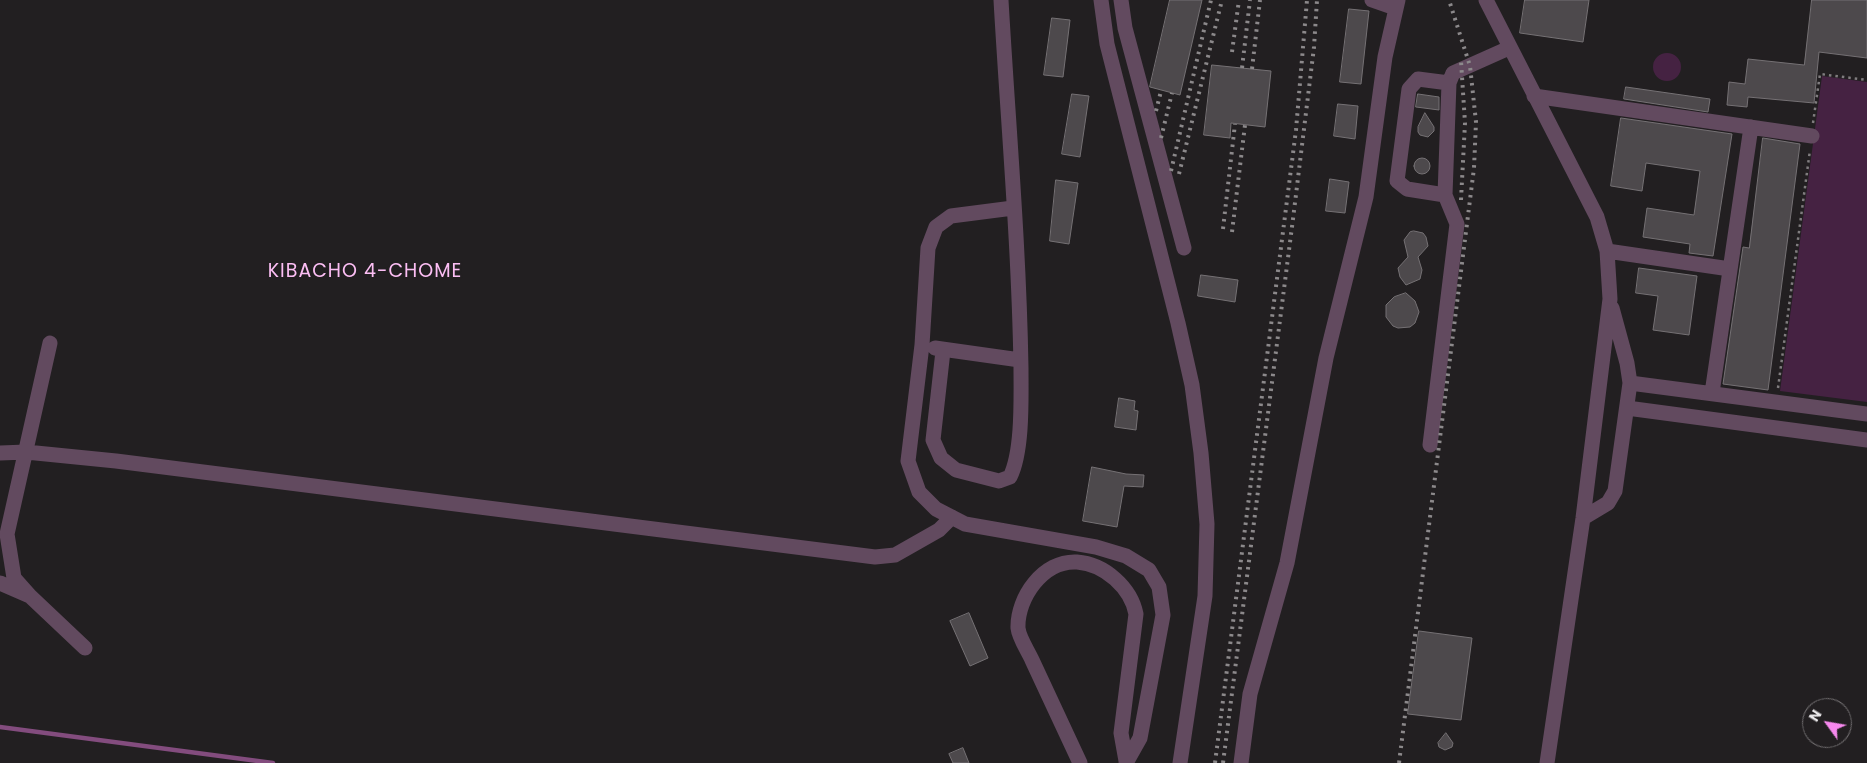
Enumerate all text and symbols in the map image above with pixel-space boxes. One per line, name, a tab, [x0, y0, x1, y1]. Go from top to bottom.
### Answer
district label: KIBACHO 4-CHOME	[266, 261, 464, 283]
north arrow	[1802, 698, 1852, 748]
text: N	[1804, 706, 1826, 725]

